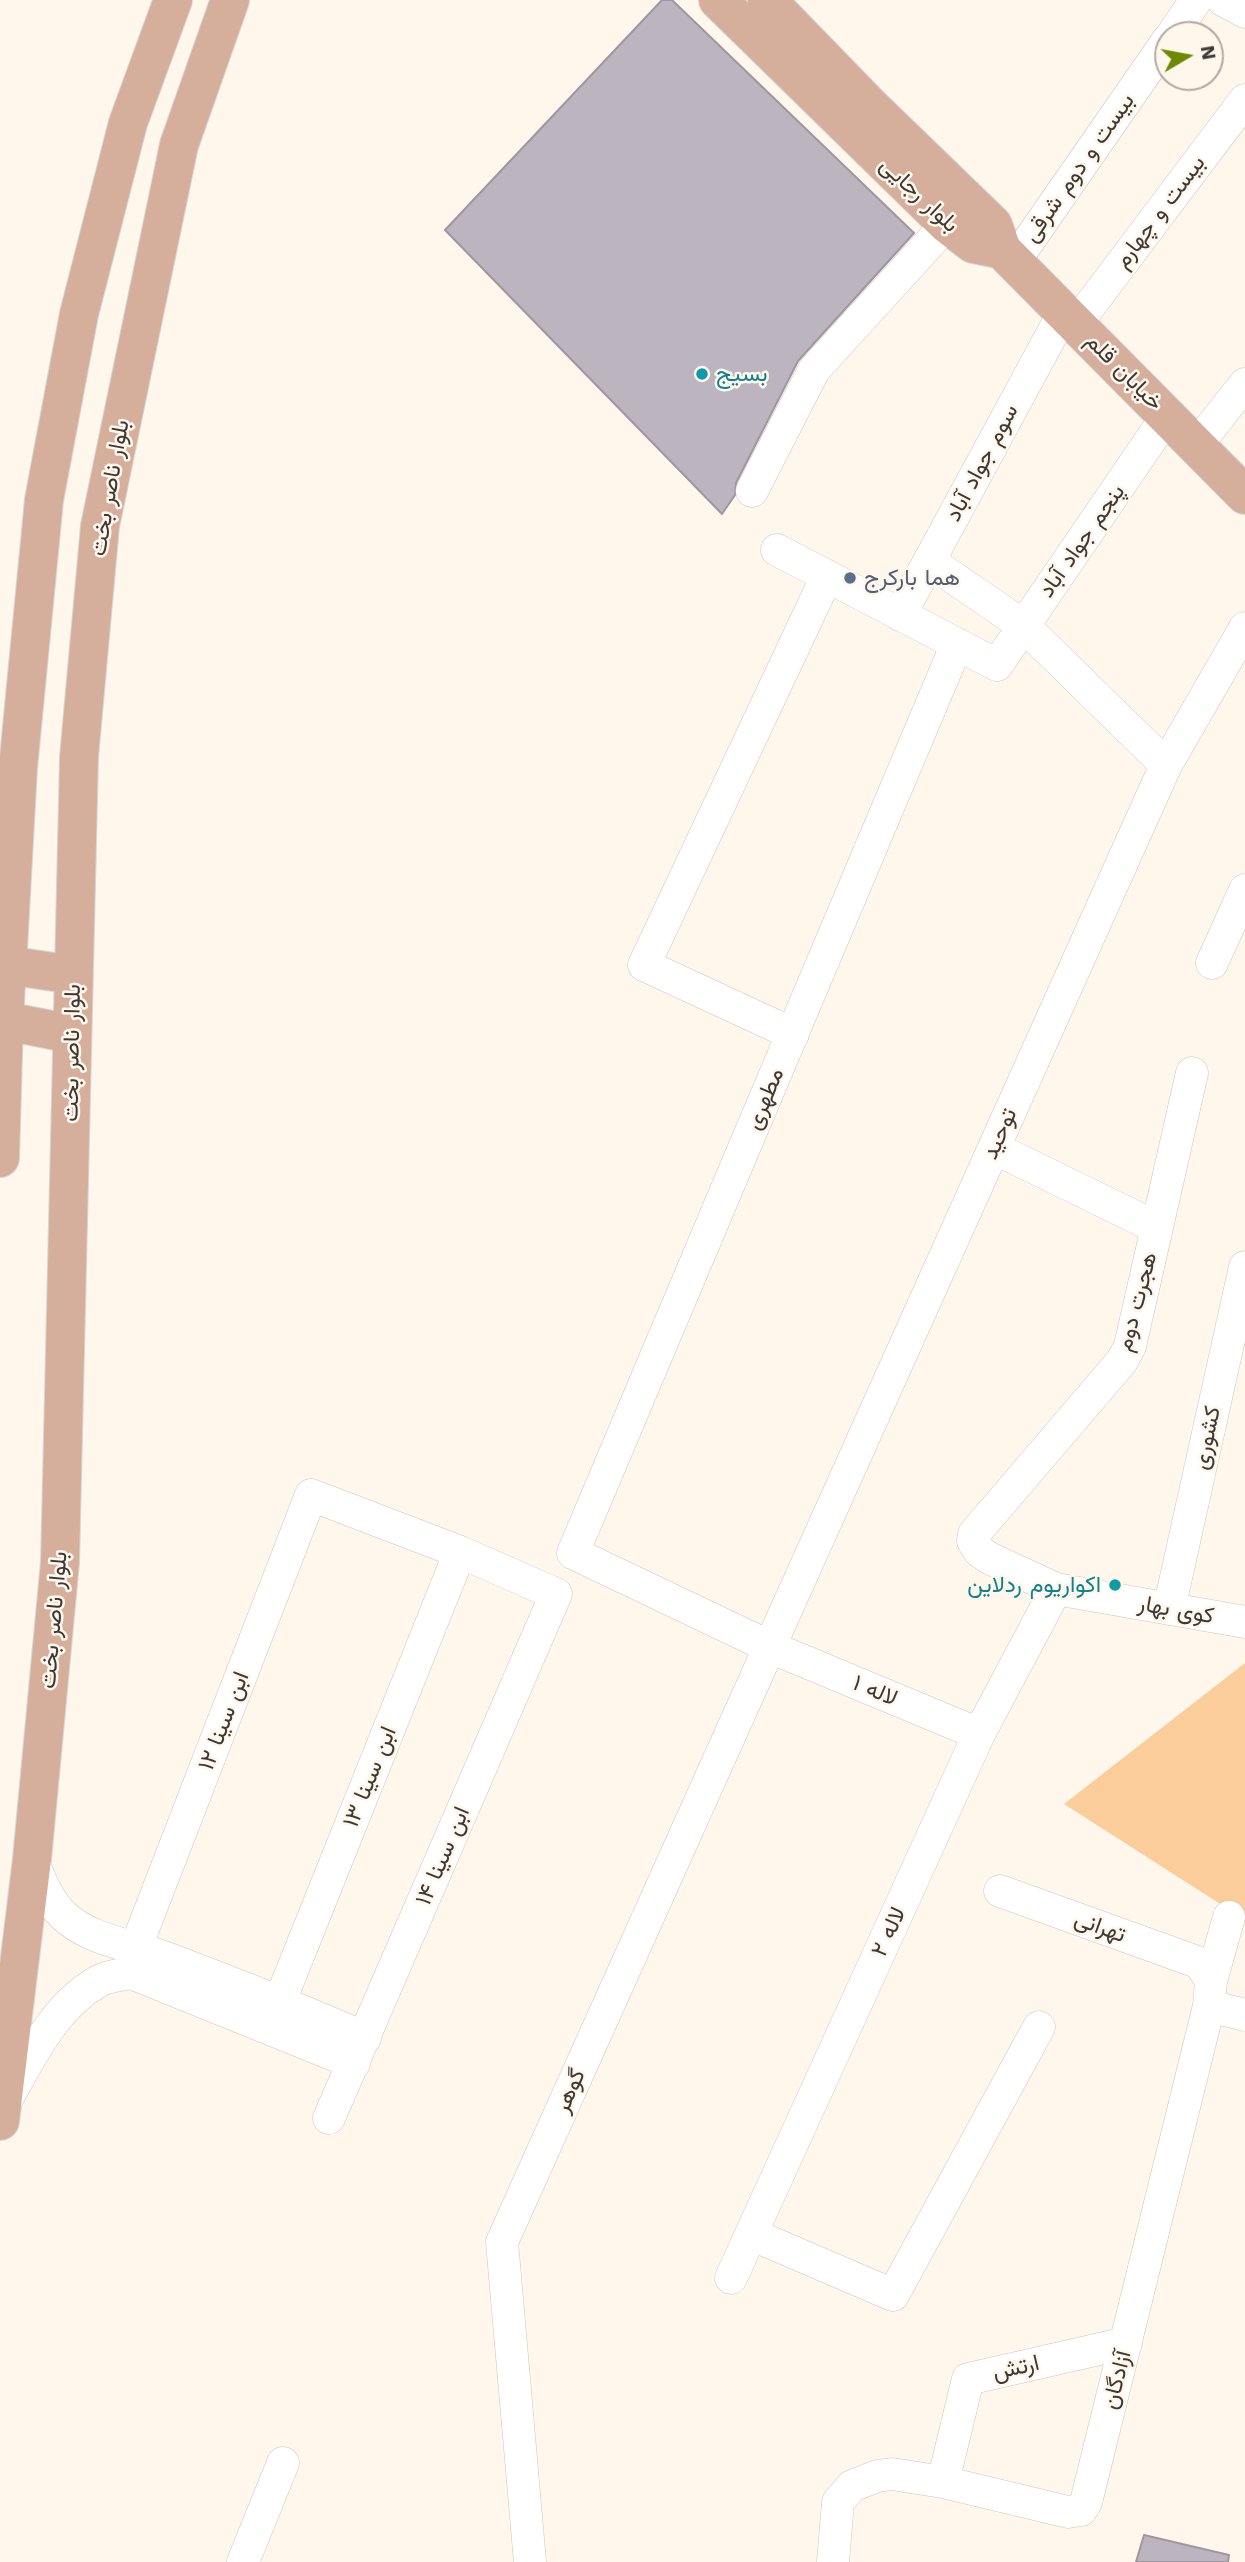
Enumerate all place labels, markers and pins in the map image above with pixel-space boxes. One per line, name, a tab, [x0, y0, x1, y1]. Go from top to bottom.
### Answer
place label: بسیج	[716, 360, 768, 388]
marker: بسیج	[694, 366, 710, 382]
place label: هما بارکرج	[864, 564, 960, 592]
marker: هما بارکرج	[842, 570, 858, 586]
place label: اکواریوم ردلاین	[967, 1571, 1101, 1599]
marker: اکواریوم ردلاین	[1107, 1577, 1123, 1593]

